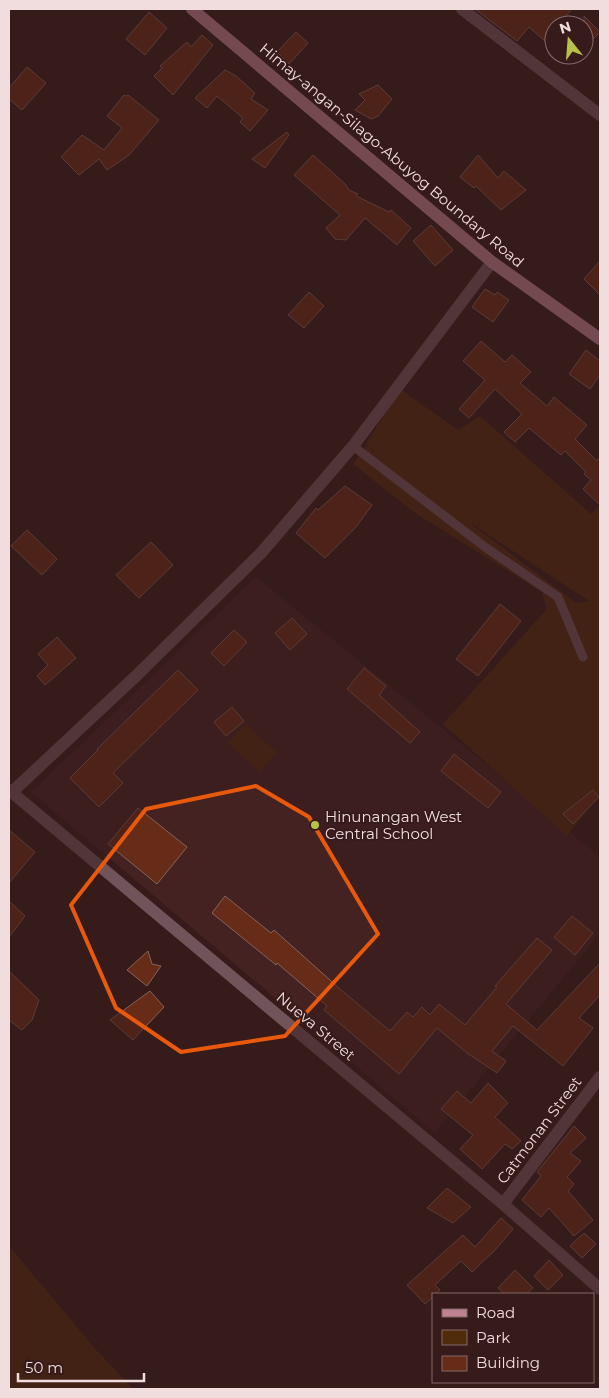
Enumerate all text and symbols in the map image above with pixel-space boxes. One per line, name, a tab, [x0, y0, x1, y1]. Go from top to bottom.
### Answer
north arrow	[544, 15, 594, 65]
text: N	[557, 17, 573, 38]
street label: Himay-angan-Silago-Abuyog Boundary Road	[256, 39, 528, 271]
place label: Hinunangan West Central School	[325, 807, 462, 843]
marker: Hinunangan West Central School	[309, 819, 321, 831]
street label: Nueva Street	[273, 987, 359, 1065]
street label: Catmonan Street	[493, 1073, 585, 1187]
legend	[432, 1293, 594, 1383]
text: Road	[476, 1303, 515, 1322]
text: Park	[476, 1328, 510, 1347]
scale bar	[18, 1350, 144, 1382]
text: Building	[476, 1353, 540, 1372]
text: 50 m	[25, 1358, 63, 1377]

